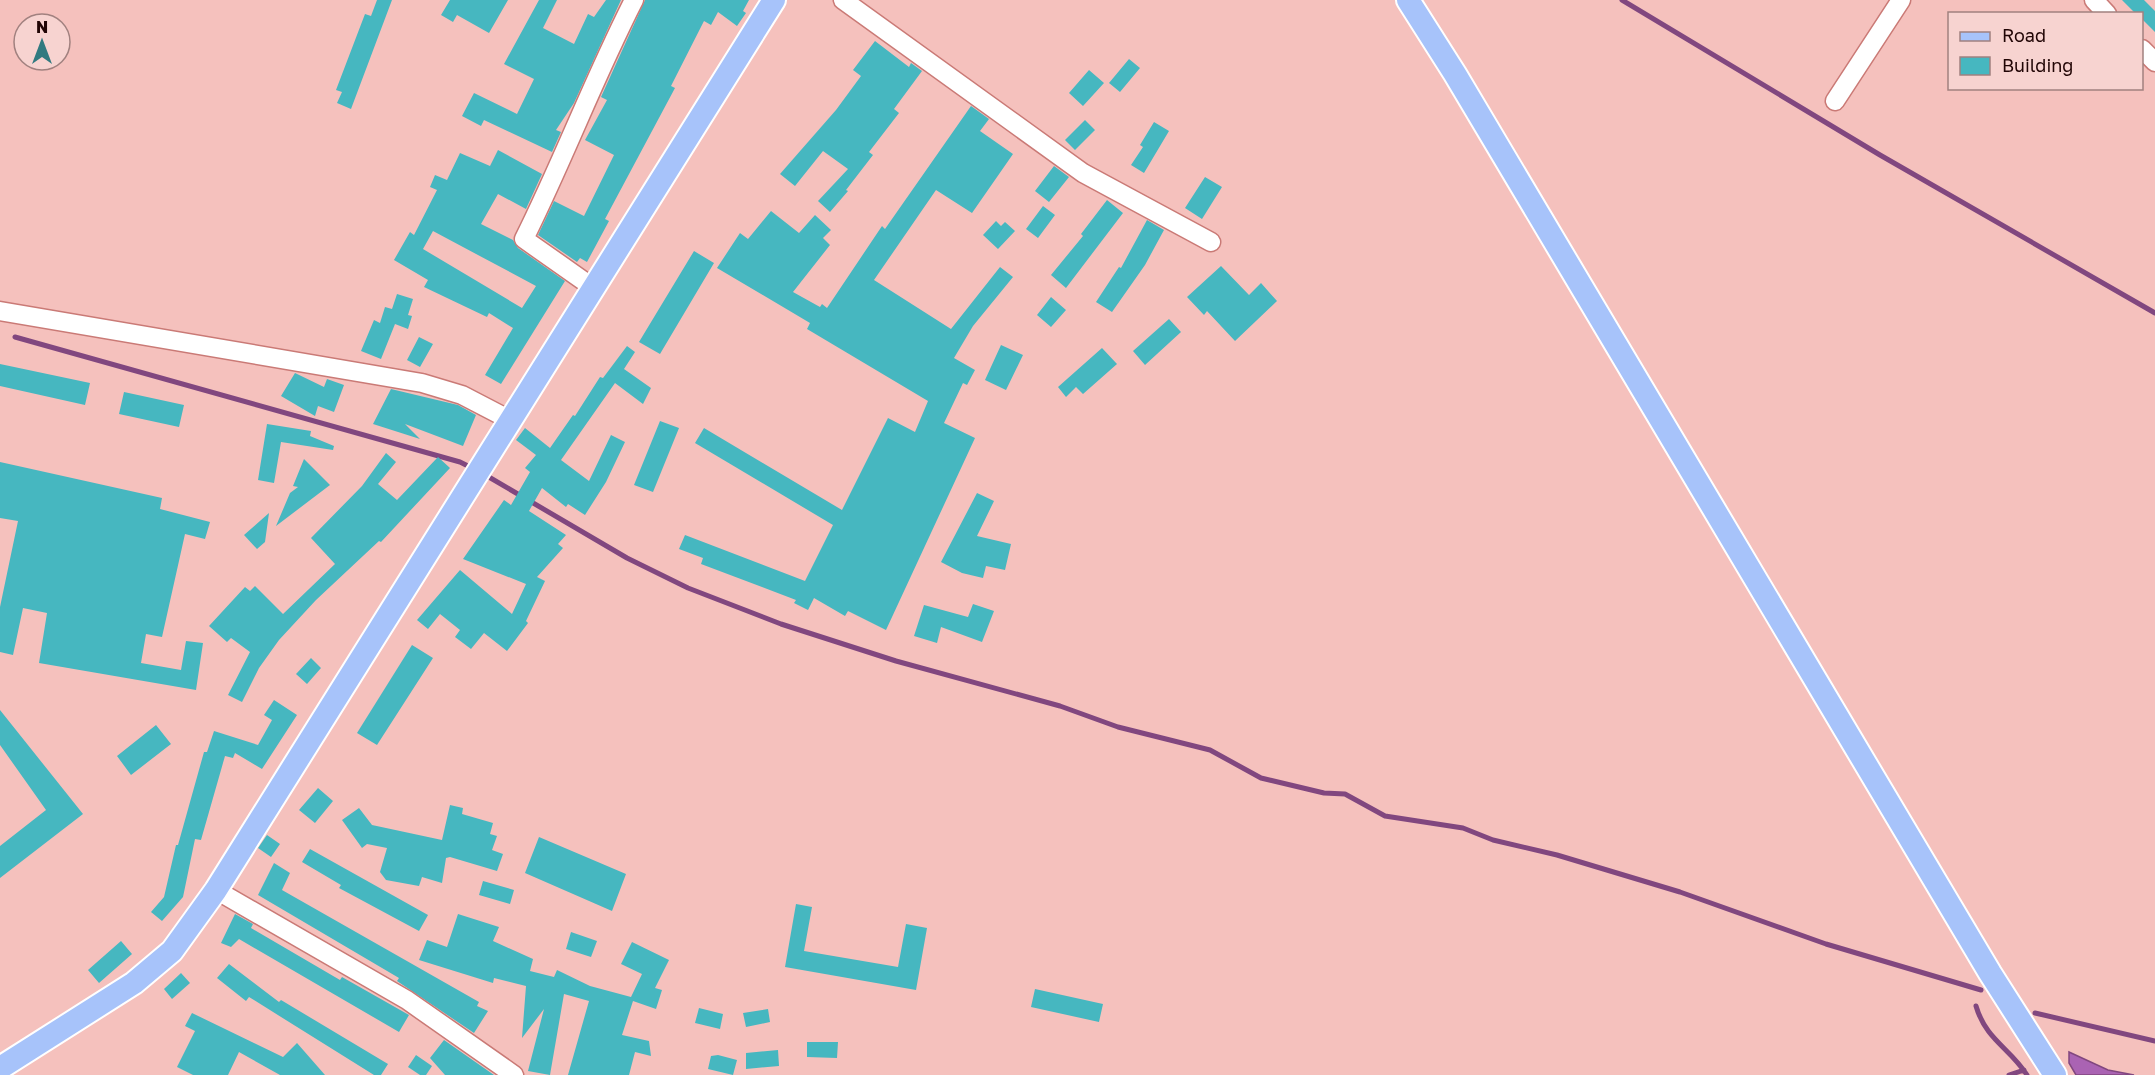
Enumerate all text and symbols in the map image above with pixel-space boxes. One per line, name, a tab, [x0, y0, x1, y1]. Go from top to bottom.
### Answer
north arrow	[12, 12, 72, 72]
legend	[1948, 12, 2143, 90]
text: N	[36, 17, 48, 37]
text: Road	[2002, 24, 2046, 46]
text: Building	[2002, 54, 2073, 76]

